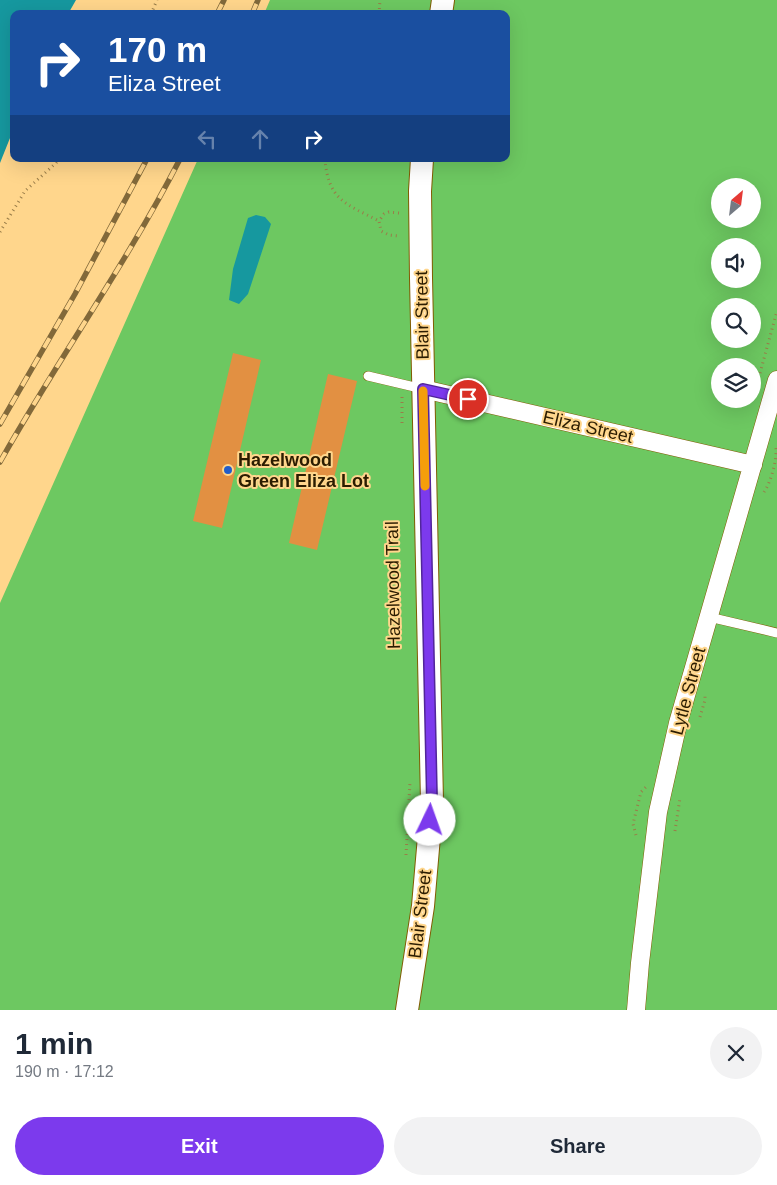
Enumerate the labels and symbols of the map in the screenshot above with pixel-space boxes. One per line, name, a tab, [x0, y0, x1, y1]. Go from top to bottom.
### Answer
north arrow	[711, 178, 761, 228]
street label: Blair Street	[411, 270, 433, 360]
pin	[447, 378, 489, 420]
street label: Eliza Street	[541, 407, 635, 447]
place label: Hazelwood Green Eliza Lot	[238, 450, 369, 491]
marker: Hazelwood Green Eliza Lot	[222, 464, 234, 476]
street label: Hazelwood Trail	[382, 521, 404, 649]
street label: Lytle Street	[667, 645, 709, 737]
position arrow	[403, 793, 455, 845]
street label: Blair Street	[405, 869, 435, 959]

